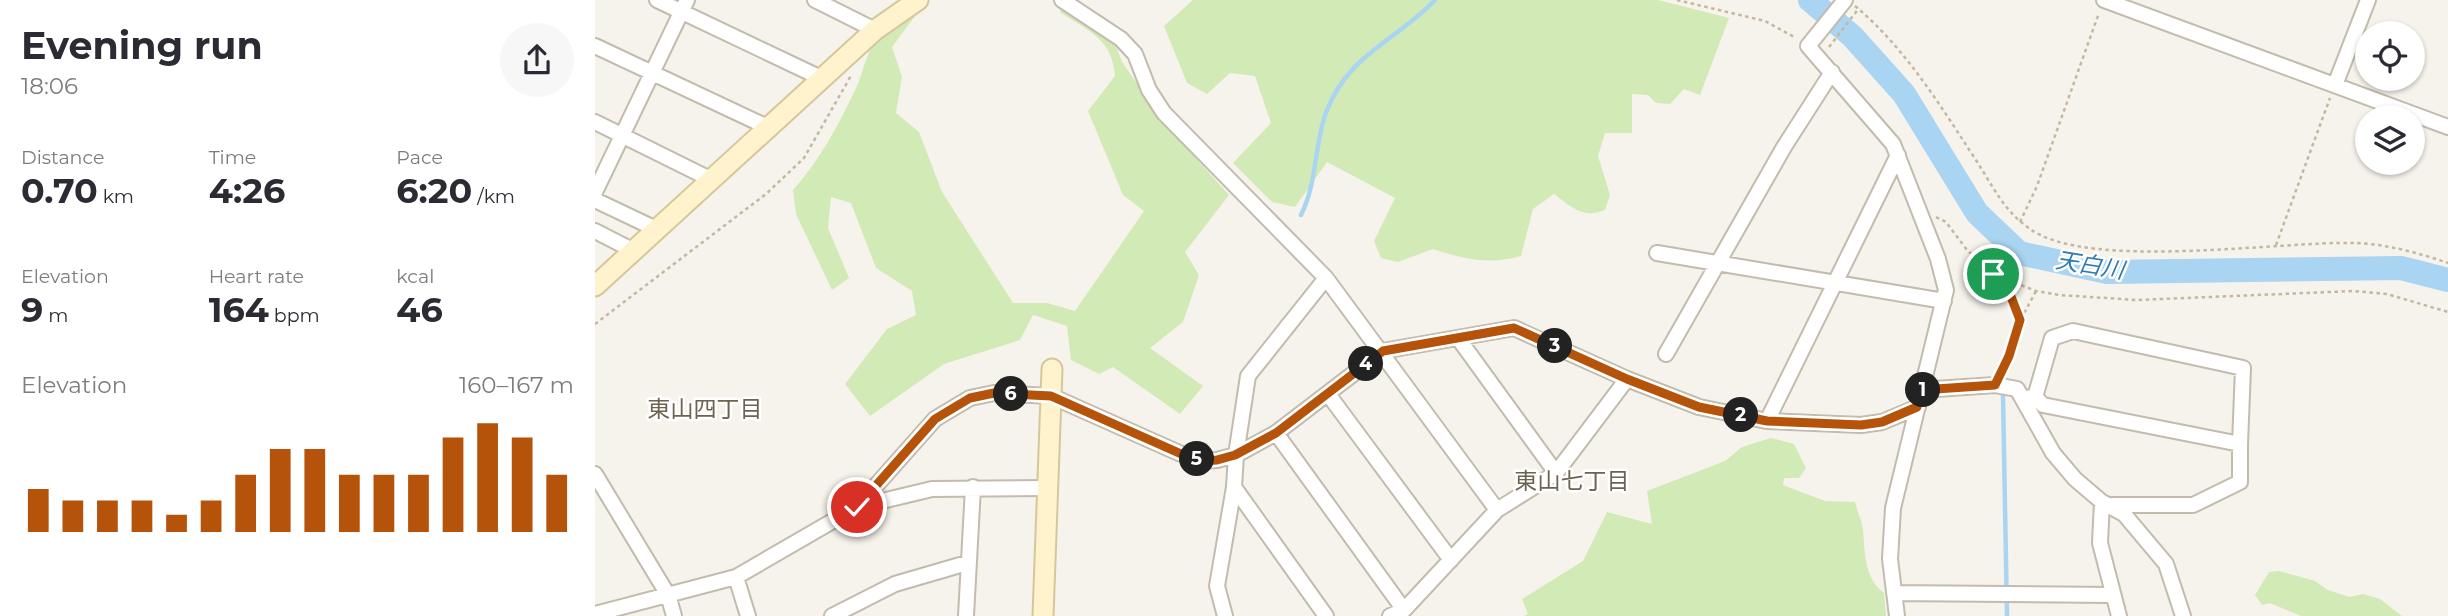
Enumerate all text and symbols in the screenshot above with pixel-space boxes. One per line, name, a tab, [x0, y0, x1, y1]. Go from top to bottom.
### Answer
map controls	[2355, 21, 2425, 175]
button: locate	[2355, 21, 2425, 91]
text: Evening run	[21, 22, 263, 69]
button: share	[500, 23, 574, 97]
text: 18:06	[21, 72, 78, 100]
button: layers	[2355, 105, 2425, 175]
text: Distance	[21, 146, 104, 169]
text: Time	[209, 146, 256, 169]
text: Pace	[396, 146, 443, 169]
text: 0.70	[21, 169, 98, 212]
text: 4:26	[209, 169, 285, 212]
text: 6:20	[396, 169, 472, 212]
text: km	[98, 185, 134, 208]
text: /km	[472, 185, 515, 208]
pin	[1963, 244, 2023, 304]
water label: 天白川	[2054, 246, 2129, 285]
icon: arrive	[1974, 255, 2012, 293]
text: Elevation	[21, 265, 109, 288]
text: Heart rate	[209, 265, 304, 288]
text: kcal	[396, 265, 434, 288]
text: 9	[21, 288, 43, 331]
text: 164	[209, 288, 269, 331]
text: 46	[396, 288, 443, 331]
text: m	[43, 304, 68, 327]
text: bpm	[269, 304, 320, 327]
pin: 3	[1537, 328, 1573, 364]
text: 3	[1549, 334, 1560, 357]
pin: 4	[1349, 346, 1383, 382]
text: 4	[1359, 352, 1372, 375]
text: Elevation	[21, 371, 127, 399]
text: 160–167 m	[459, 371, 574, 399]
pin: 1	[1905, 372, 1941, 408]
pin: 6	[993, 376, 1029, 412]
text: 1	[1919, 378, 1926, 401]
text: 6	[1004, 382, 1017, 405]
district label: 東山四丁目	[648, 395, 763, 423]
pin: 2	[1723, 398, 1759, 432]
text: 2	[1735, 403, 1746, 426]
pin: 5	[1179, 442, 1215, 476]
text: 5	[1191, 447, 1202, 470]
district label: 東山七丁目	[1515, 467, 1630, 495]
pin	[827, 477, 887, 537]
icon: check	[838, 488, 876, 526]

